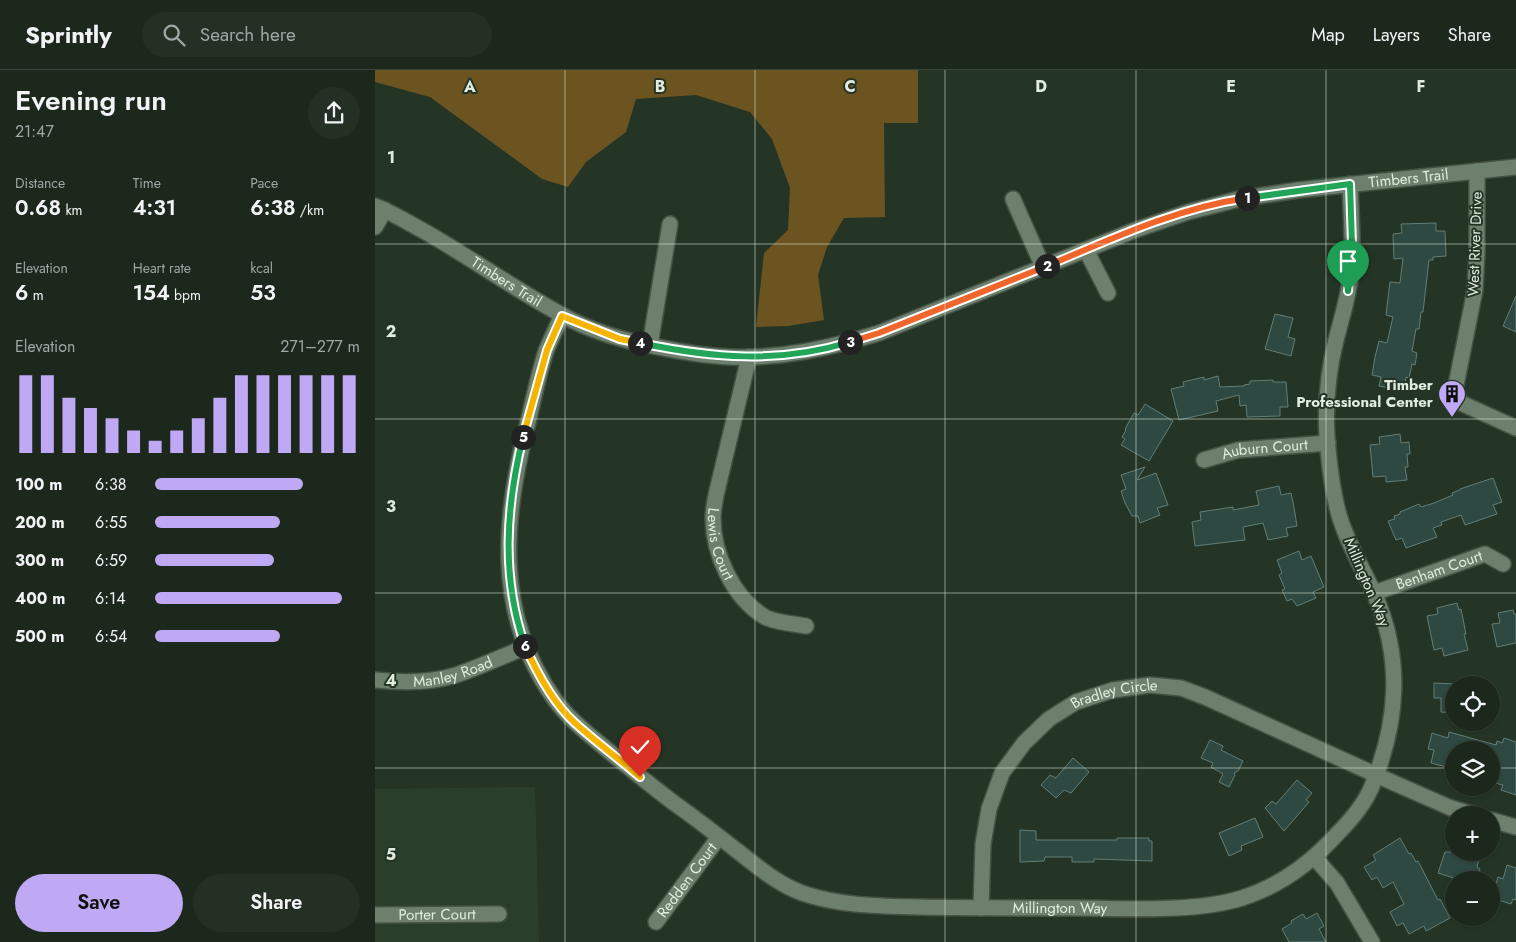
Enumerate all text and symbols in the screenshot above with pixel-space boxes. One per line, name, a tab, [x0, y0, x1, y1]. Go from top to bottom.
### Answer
search box	[142, 12, 492, 57]
text: Sprintly	[25, 17, 112, 52]
icon: search	[160, 21, 188, 49]
text: Search here	[200, 21, 296, 48]
text: Map	[1311, 22, 1345, 48]
text: Layers	[1373, 22, 1420, 48]
text: Share	[1448, 22, 1491, 48]
text: A	[463, 75, 476, 98]
text: B	[655, 75, 665, 98]
text: C	[844, 75, 856, 98]
text: D	[1035, 75, 1047, 98]
text: E	[1226, 75, 1236, 98]
text: F	[1417, 75, 1425, 98]
text: Evening run	[15, 80, 167, 121]
button: share	[308, 87, 360, 139]
text: 21:47	[15, 120, 54, 143]
text: 1	[387, 146, 395, 169]
street label: Timbers Trail	[1367, 163, 1449, 193]
text: Distance	[15, 173, 65, 193]
text: Time	[133, 173, 161, 193]
text: Pace	[250, 173, 278, 193]
pin: 1	[1235, 186, 1259, 210]
text: 1	[1244, 188, 1251, 208]
street label: West River Drive	[1462, 191, 1488, 297]
text: 0.68	[15, 193, 61, 223]
text: 4:31	[133, 193, 176, 223]
text: 6:38	[250, 193, 296, 223]
text: km	[61, 200, 82, 220]
text: /km	[296, 200, 324, 220]
pin	[1327, 240, 1369, 291]
icon: arrive	[1334, 247, 1362, 275]
street label: Timbers Trail	[467, 251, 546, 312]
pin: 2	[1035, 254, 1059, 278]
text: 2	[1043, 256, 1052, 276]
text: Elevation	[15, 258, 68, 278]
text: Heart rate	[133, 258, 191, 278]
text: kcal	[250, 258, 273, 278]
text: 6	[15, 278, 28, 308]
text: 154	[133, 278, 170, 308]
text: 53	[250, 278, 276, 308]
text: m	[28, 285, 44, 305]
text: bpm	[170, 285, 201, 305]
text: 2	[386, 320, 396, 343]
pin: 4	[627, 330, 653, 356]
pin: 3	[837, 330, 863, 354]
text: 3	[846, 332, 855, 352]
text: 4	[636, 333, 645, 353]
text: Elevation	[15, 335, 75, 358]
text: 271–277 m	[280, 335, 360, 358]
place label: Timber Professional Center	[1296, 374, 1434, 413]
building icon: Timber Professional Center	[1437, 379, 1467, 418]
pin: 5	[511, 424, 535, 450]
text: 5	[519, 427, 528, 447]
street label: Auburn Court	[1219, 434, 1309, 465]
text: 100 m	[15, 473, 62, 496]
text: 6:38	[95, 473, 127, 496]
text: 3	[386, 495, 396, 518]
street label: Lewis Court	[702, 507, 740, 585]
text: 200 m	[15, 511, 65, 534]
text: 6:55	[95, 511, 127, 534]
street label: Millington Way	[1338, 534, 1396, 630]
street label: Benham Court	[1393, 545, 1486, 596]
text: 300 m	[15, 549, 64, 572]
text: 6:59	[95, 549, 127, 572]
text: 400 m	[15, 587, 65, 610]
text: 6:14	[95, 587, 126, 610]
text: 500 m	[15, 625, 64, 648]
text: 6:54	[95, 625, 127, 648]
pin: 6	[513, 634, 537, 658]
text: 6	[521, 636, 530, 656]
street label: Manley Road	[412, 651, 496, 693]
text: 4	[385, 669, 397, 692]
street label: Bradley Circle	[1066, 674, 1159, 714]
map controls	[1445, 676, 1500, 926]
button: locate	[1445, 676, 1500, 731]
pin	[619, 726, 661, 777]
icon: check	[626, 733, 654, 761]
button: layers	[1445, 741, 1500, 796]
button: +	[1445, 806, 1500, 861]
street label: Redden Court	[652, 838, 722, 922]
text: 5	[386, 843, 396, 866]
button: −	[1445, 871, 1500, 926]
button: Save	[15, 874, 183, 932]
button: Share	[193, 874, 360, 932]
street label: Millington Way	[1013, 897, 1108, 919]
street label: Porter Court	[398, 903, 476, 926]

